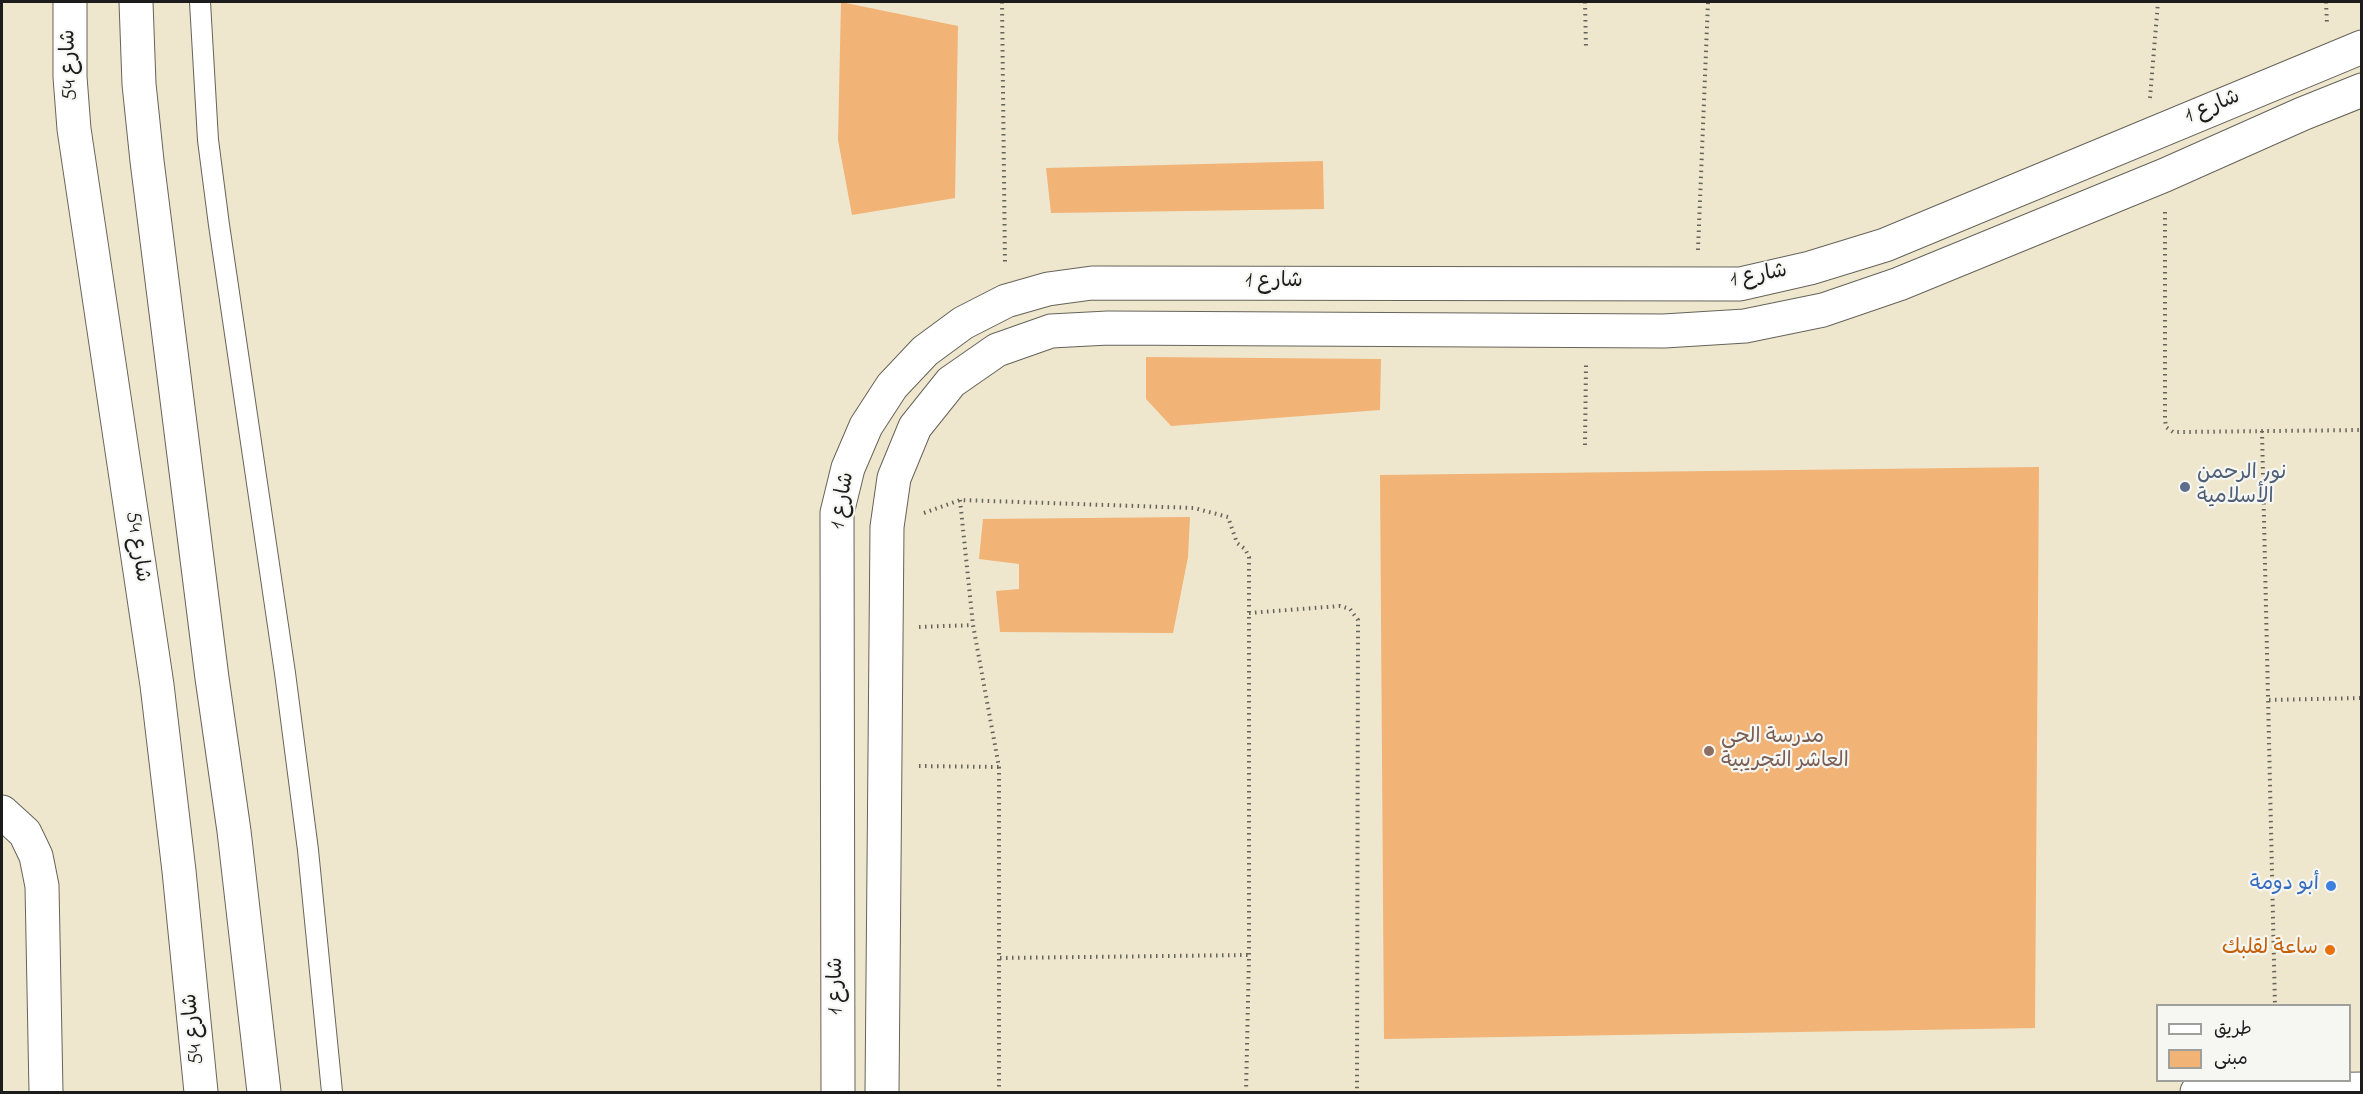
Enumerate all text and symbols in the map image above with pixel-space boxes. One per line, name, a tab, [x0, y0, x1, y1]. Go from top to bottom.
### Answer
street label: شارع 54	[57, 29, 85, 101]
street label: شارع 1	[2182, 86, 2244, 130]
street label: شارع 1	[1729, 260, 1789, 294]
street label: شارع 1	[1245, 270, 1303, 296]
place label: نور الرحمن الأسلامية	[2197, 462, 2286, 512]
street label: شارع 1	[827, 471, 861, 531]
marker: نور الرحمن الأسلامية	[2178, 480, 2192, 494]
street label: شارع 54	[118, 510, 154, 584]
place label: مدرسة الحى العاشر التجريبية	[1721, 726, 1849, 776]
marker: مدرسة الحى العاشر التجريبية	[1702, 744, 1716, 758]
place label: أبو دومة	[2250, 873, 2319, 899]
marker: أبو دومة	[2324, 879, 2338, 893]
place label: ساعة لقلبك	[2222, 937, 2318, 963]
marker: ساعة لقلبك	[2323, 943, 2337, 957]
street label: شارع 1	[825, 957, 851, 1015]
street label: شارع 54	[179, 992, 211, 1066]
legend	[2156, 1004, 2351, 1082]
text: طريق	[2214, 1017, 2252, 1043]
text: مبنى	[2214, 1047, 2248, 1073]

